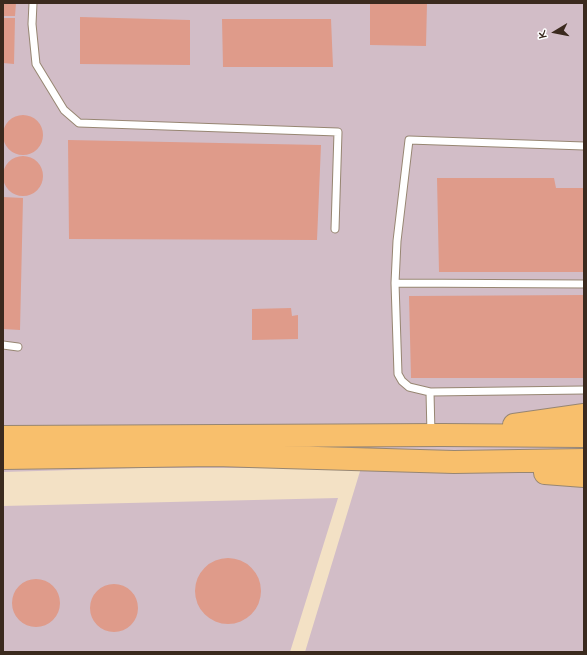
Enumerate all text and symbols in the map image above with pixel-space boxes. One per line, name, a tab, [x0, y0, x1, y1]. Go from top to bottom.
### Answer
north arrow	[535, 12, 575, 52]
text: K	[536, 29, 551, 39]

